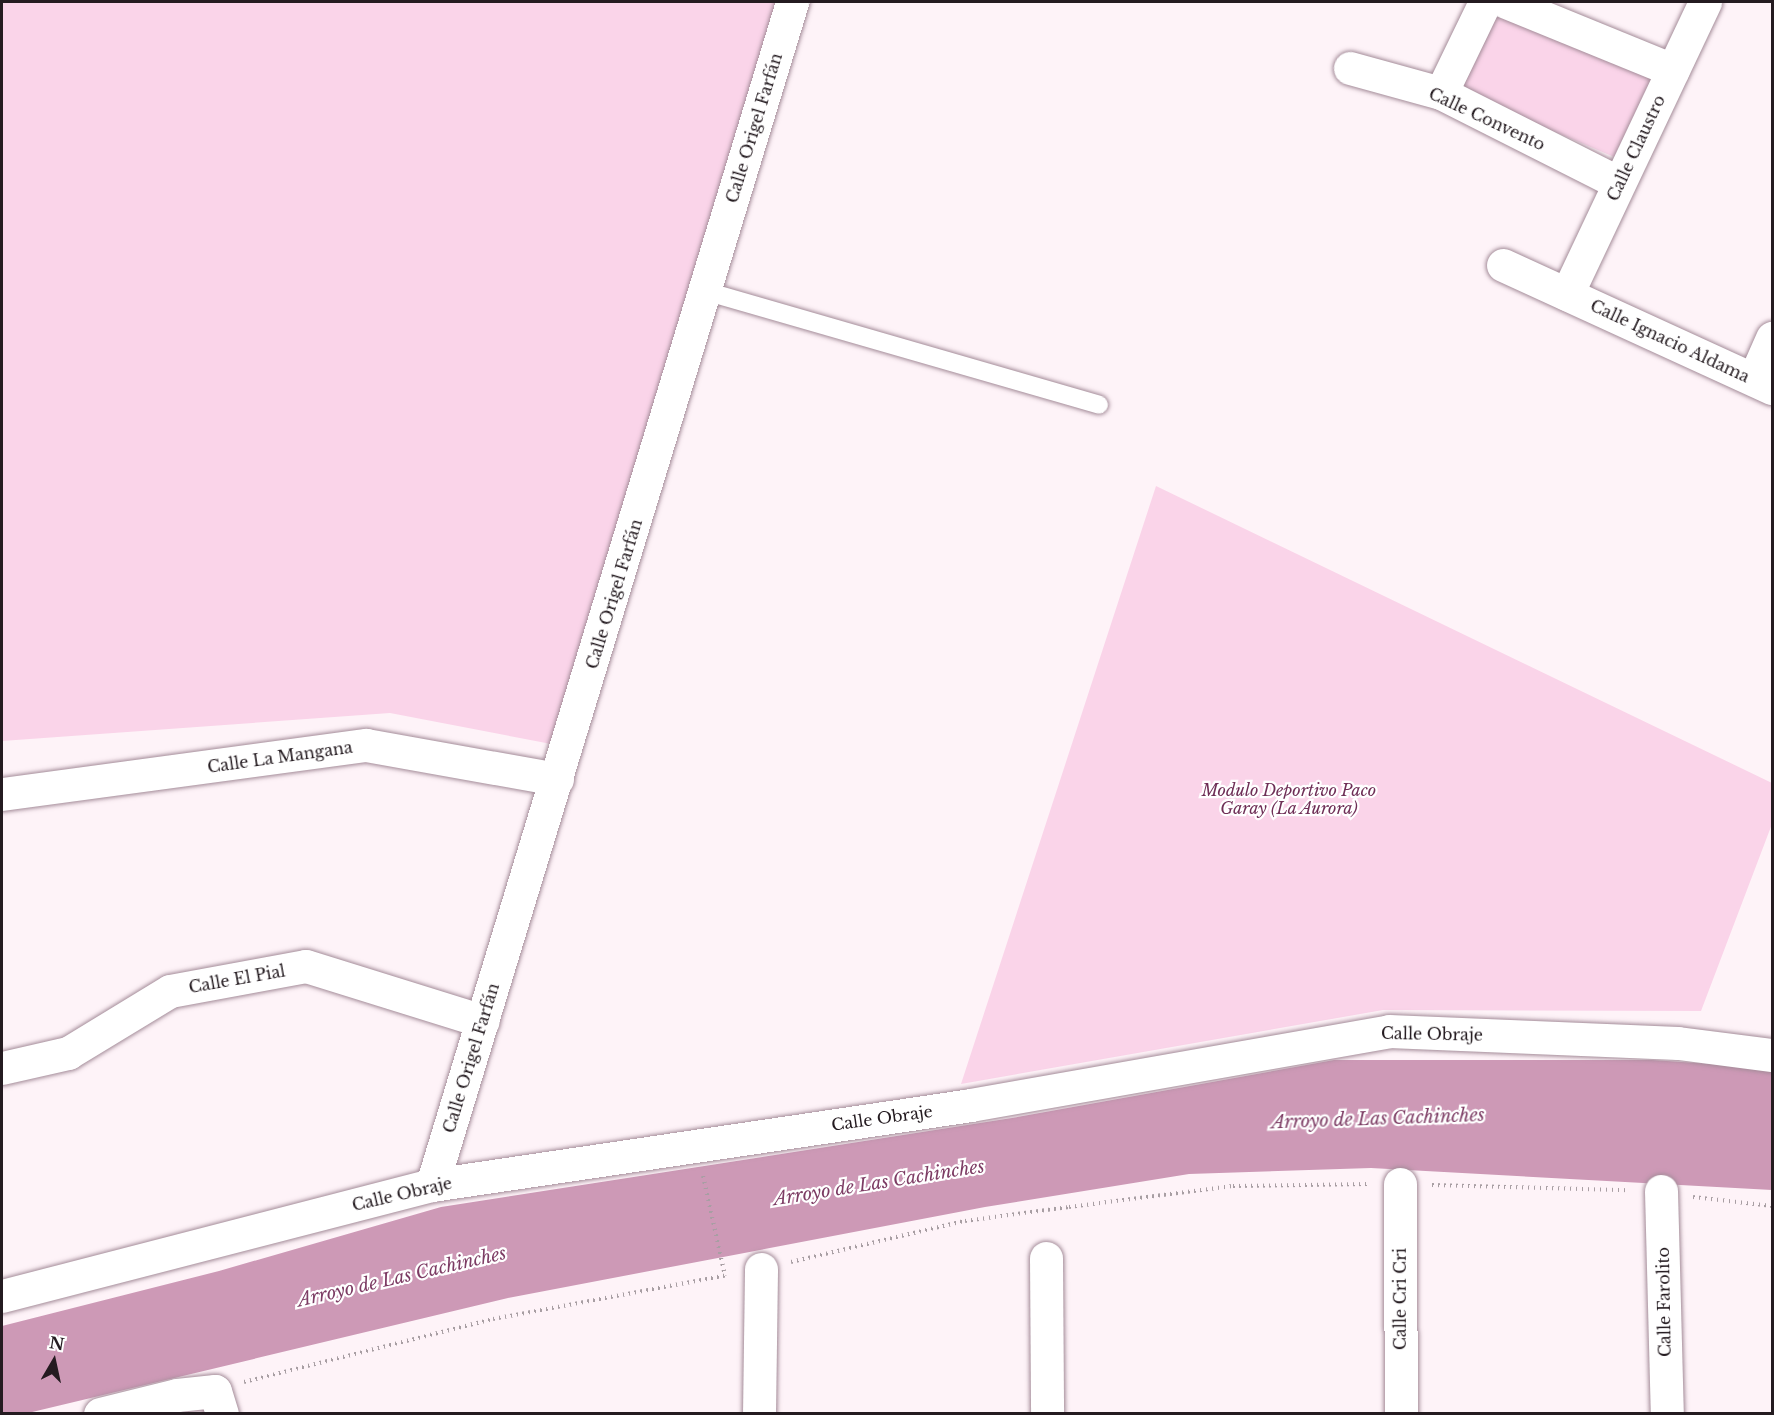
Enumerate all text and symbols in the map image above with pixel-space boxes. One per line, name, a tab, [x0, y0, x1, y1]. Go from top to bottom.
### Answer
street label: Calle Origel Farfán	[722, 51, 786, 205]
street label: Calle Convento	[1426, 84, 1548, 154]
street label: Calle Claustro	[1603, 92, 1669, 204]
street label: Calle Ignacio Aldama	[1587, 296, 1753, 386]
street label: Calle Origel Farfán	[582, 517, 646, 671]
street label: Calle La Mangana	[206, 737, 354, 777]
park label: Modulo Deportivo Paco Garay (La Aurora)	[1202, 780, 1376, 818]
street label: Calle El Pial	[187, 961, 287, 997]
street label: Calle Origel Farfán	[439, 981, 503, 1135]
street label: Calle Obraje	[1381, 1024, 1483, 1044]
street label: Calle Obraje	[830, 1101, 934, 1135]
water label: Arroyo de Las Cachinches	[1271, 1104, 1485, 1134]
water label: Arroyo de Las Cachinches	[772, 1156, 986, 1210]
street label: Calle Obraje	[350, 1173, 454, 1215]
water label: Arroyo de Las Cachinches	[296, 1242, 508, 1312]
street label: Calle Farolito	[1653, 1247, 1675, 1357]
street label: Calle Cri Cri	[1390, 1248, 1410, 1350]
north arrow	[24, 1331, 84, 1391]
text: N	[48, 1332, 66, 1354]

